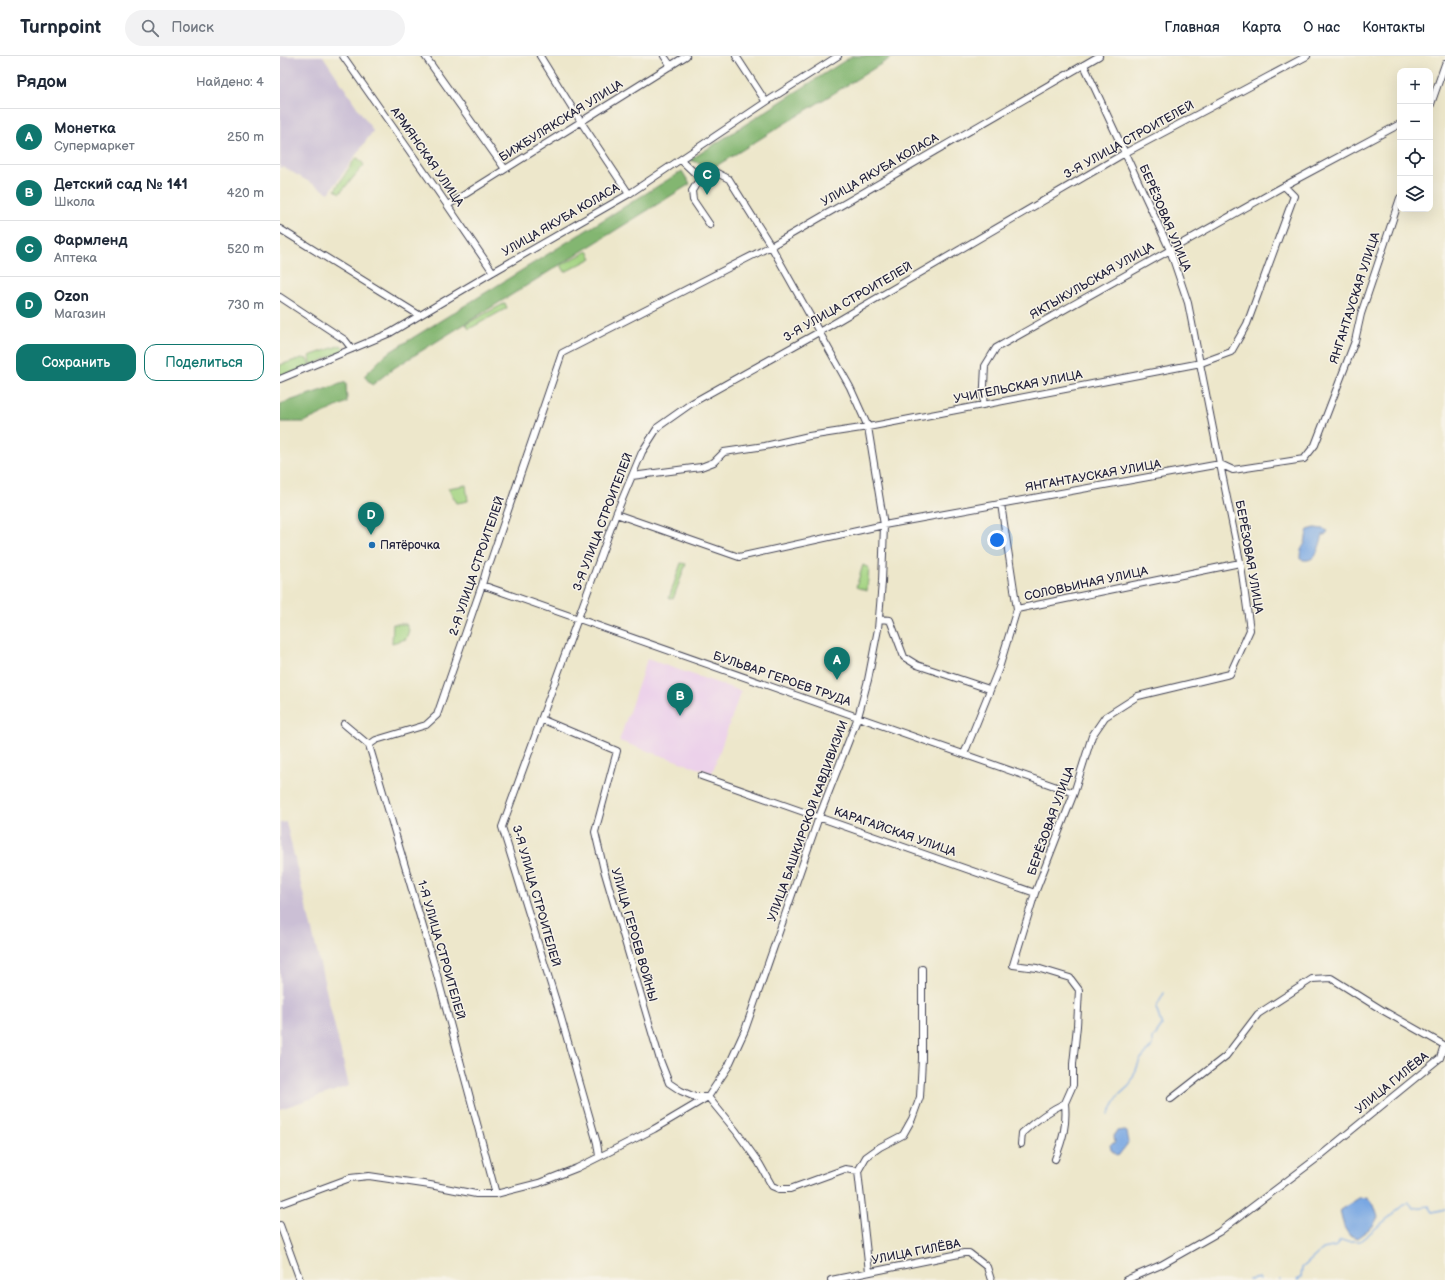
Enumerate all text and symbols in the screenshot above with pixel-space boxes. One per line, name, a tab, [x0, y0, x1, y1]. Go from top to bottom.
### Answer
search box	[125, 10, 405, 46]
text: Turnpoint	[20, 16, 101, 39]
icon: search	[139, 17, 161, 39]
text: Поиск	[171, 18, 214, 37]
text: Главная	[1165, 19, 1220, 36]
text: Карта	[1242, 19, 1281, 36]
text: О нас	[1303, 19, 1340, 36]
text: Контакты	[1362, 19, 1425, 36]
map controls	[1397, 68, 1433, 212]
button: +	[1397, 68, 1433, 104]
text: Рядом	[16, 72, 67, 92]
text: Найдено: 4	[196, 74, 264, 90]
street label: БИЖБУЛЯКСКАЯ УЛИЦА	[496, 76, 626, 165]
street label: 3-Я УЛИЦА СТРОИТЕЛЕЙ	[1061, 98, 1197, 182]
street label: АРМЯНСКАЯ УЛИЦА	[387, 104, 467, 210]
button: −	[1397, 104, 1433, 140]
text: Монетка	[54, 119, 116, 138]
text: A	[25, 129, 33, 145]
text: 250 m	[227, 129, 264, 145]
street label: УЛИЦА ЯКУБА КОЛАСА	[819, 130, 942, 210]
text: Супермаркет	[54, 138, 135, 154]
button: locate	[1397, 140, 1433, 176]
pin: C	[694, 162, 720, 195]
street label: БЕРЁЗОВАЯ УЛИЦА	[1136, 162, 1196, 274]
text: Детский сад № 141	[54, 175, 188, 194]
button: layers	[1397, 176, 1433, 212]
street label: УЛИЦА ЯКУБА КОЛАСА	[500, 180, 623, 260]
text: B	[24, 185, 34, 201]
text: 420 m	[226, 185, 264, 201]
text: Школа	[54, 194, 95, 210]
street label: ЯНГАНТАУСКАЯ УЛИЦА	[1327, 230, 1384, 366]
text: Фармленд	[54, 231, 127, 250]
street label: ЯКТЫКУЛЬСКАЯ УЛИЦА	[1027, 239, 1157, 323]
text: C	[24, 241, 34, 257]
text: 520 m	[227, 241, 264, 257]
text: Аптека	[54, 250, 97, 266]
street label: 3-Я УЛИЦА СТРОИТЕЛЕЙ	[781, 259, 915, 345]
text: Ozon	[54, 287, 89, 306]
text: D	[24, 297, 34, 313]
text: 730 m	[228, 297, 264, 313]
text: Магазин	[54, 306, 106, 322]
button: Сохранить	[16, 344, 136, 381]
button: Поделиться	[144, 344, 264, 381]
street label: УЧИТЕЛЬСКАЯ УЛИЦА	[952, 367, 1084, 407]
street label: 3-Я УЛИЦА СТРОИТЕЛЕЙ	[570, 451, 636, 593]
street label: ЯНГАНТАУСКАЯ УЛИЦА	[1024, 457, 1163, 495]
street label: 2-Я УЛИЦА СТРОИТЕЛЕЙ	[446, 494, 508, 638]
street label: БЕРЁЗОВАЯ УЛИЦА	[1232, 499, 1267, 616]
pin: D	[358, 502, 384, 535]
your location	[987, 530, 1007, 550]
place label: Пятёрочка	[380, 538, 440, 553]
marker: Пятёрочка	[367, 540, 377, 550]
street label: СОЛОВЬИНАЯ УЛИЦА	[1023, 563, 1150, 604]
pin: A	[824, 647, 850, 680]
street label: БУЛЬВАР ГЕРОЕВ ТРУДА	[711, 648, 854, 710]
pin: B	[667, 683, 693, 716]
street label: УЛИЦА БАШКИРСКОЙ КАВДИВИЗИИ	[765, 718, 851, 924]
street label: БЕРЁЗОВАЯ УЛИЦА	[1023, 763, 1078, 878]
street label: КАРАГАЙСКАЯ УЛИЦА	[832, 804, 959, 860]
street label: 3-Я УЛИЦА СТРОИТЕЛЕЙ	[509, 823, 563, 969]
street label: УЛИЦА ГЕРОЕВ ВОЙНЫ	[608, 867, 660, 1003]
street label: 1-Я УЛИЦА СТРОИТЕЛЕЙ	[414, 879, 468, 1021]
street label: УЛИЦА ГИЛЁВА	[1352, 1048, 1432, 1117]
street label: УЛИЦА ГИЛЁВА	[870, 1235, 962, 1268]

